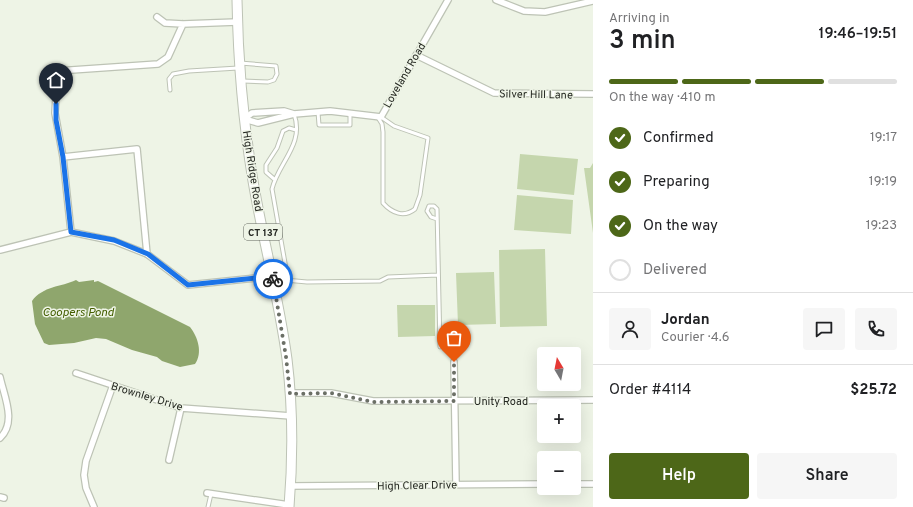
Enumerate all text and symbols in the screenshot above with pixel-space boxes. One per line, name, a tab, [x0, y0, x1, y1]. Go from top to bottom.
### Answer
text: Arriving in	[609, 11, 670, 27]
text: 3 min	[609, 25, 676, 58]
text: 19:46–19:51	[819, 25, 897, 44]
street label: Loveland Road	[381, 40, 429, 111]
pin	[39, 63, 73, 104]
icon: home	[45, 69, 67, 91]
street label: Silver Hill Lane	[499, 87, 573, 103]
text: On the way · 410 m	[609, 90, 715, 106]
icon: check	[609, 127, 631, 149]
text: Confirmed	[643, 129, 714, 148]
street label: High Ridge Road	[239, 130, 265, 213]
text: 19:17	[870, 130, 897, 146]
icon: check	[609, 171, 631, 193]
text: Preparing	[643, 173, 710, 192]
text: 19:19	[869, 174, 897, 190]
icon: check	[609, 215, 631, 237]
text: On the way	[643, 217, 718, 236]
text: 19:23	[866, 218, 897, 234]
road number: CT 137	[244, 224, 282, 240]
courier	[253, 259, 293, 299]
text: Delivered	[643, 261, 707, 280]
icon: bike	[262, 268, 284, 290]
water label: Coopers Pond	[42, 305, 115, 321]
button: person	[609, 308, 651, 350]
button: chat	[803, 308, 845, 350]
button: phone	[855, 308, 897, 350]
text: Jordan	[661, 311, 710, 330]
pin	[437, 321, 471, 362]
icon: bag	[443, 327, 465, 349]
text: Courier · 4.6	[661, 330, 729, 346]
north arrow	[537, 347, 581, 391]
map controls	[537, 347, 581, 495]
street label: Brownley Drive	[109, 379, 184, 415]
text: Order #4114	[609, 381, 691, 400]
text: $25.72	[850, 381, 897, 400]
street label: Unity Road	[474, 395, 528, 409]
button: +	[537, 399, 581, 443]
button: −	[537, 451, 581, 495]
button: Help	[609, 453, 749, 499]
button: Share	[757, 453, 897, 499]
street label: High Clear Drive	[377, 478, 457, 494]

